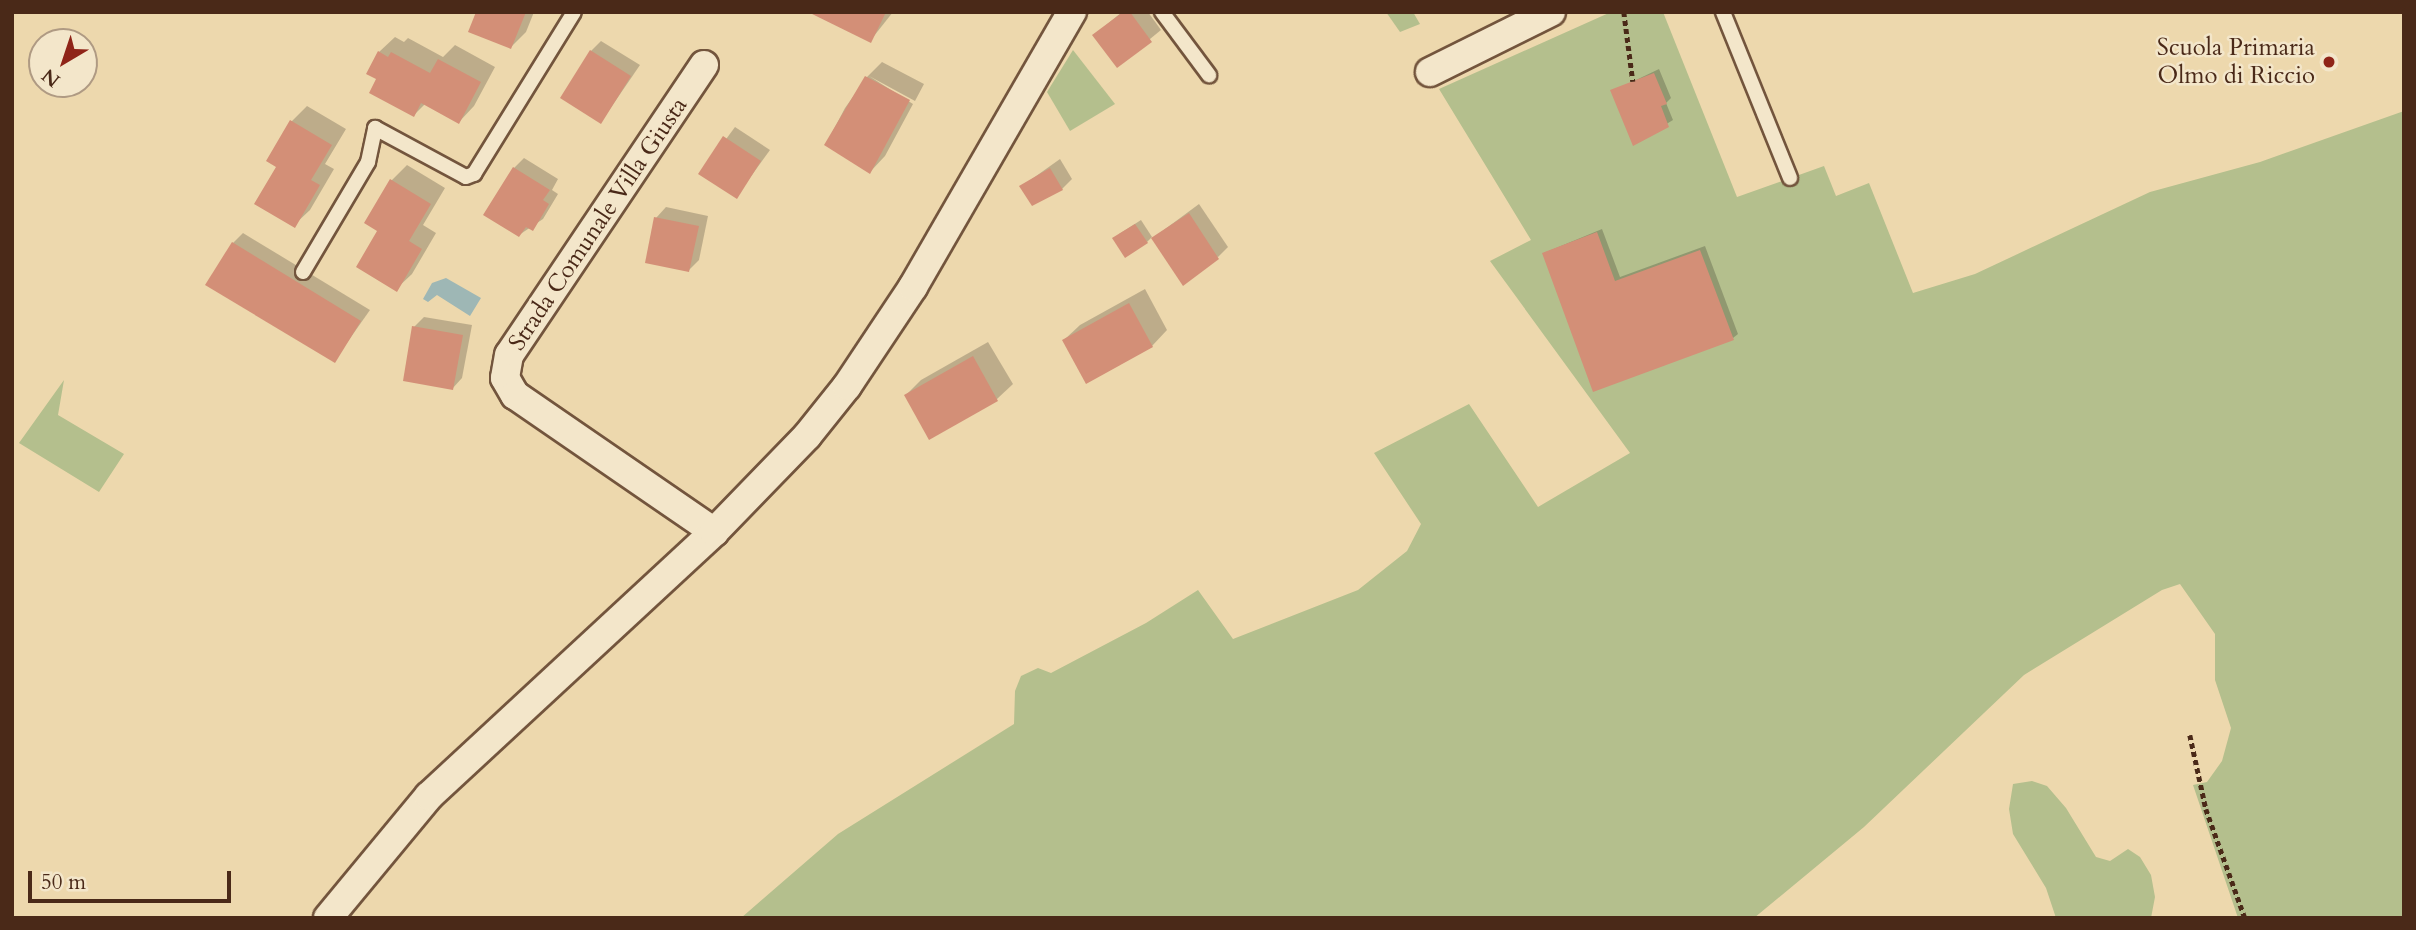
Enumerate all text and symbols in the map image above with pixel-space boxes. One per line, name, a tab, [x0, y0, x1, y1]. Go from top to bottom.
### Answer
north arrow	[28, 28, 98, 98]
place label: Scuola Primaria Olmo di Riccio	[2157, 34, 2315, 90]
marker: Scuola Primaria Olmo di Riccio	[2321, 54, 2337, 70]
text: N	[36, 62, 66, 93]
street label: Strada Comunale Villa Giusta	[502, 92, 694, 356]
scale bar	[32, 856, 234, 900]
text: 50 m	[41, 868, 86, 897]

